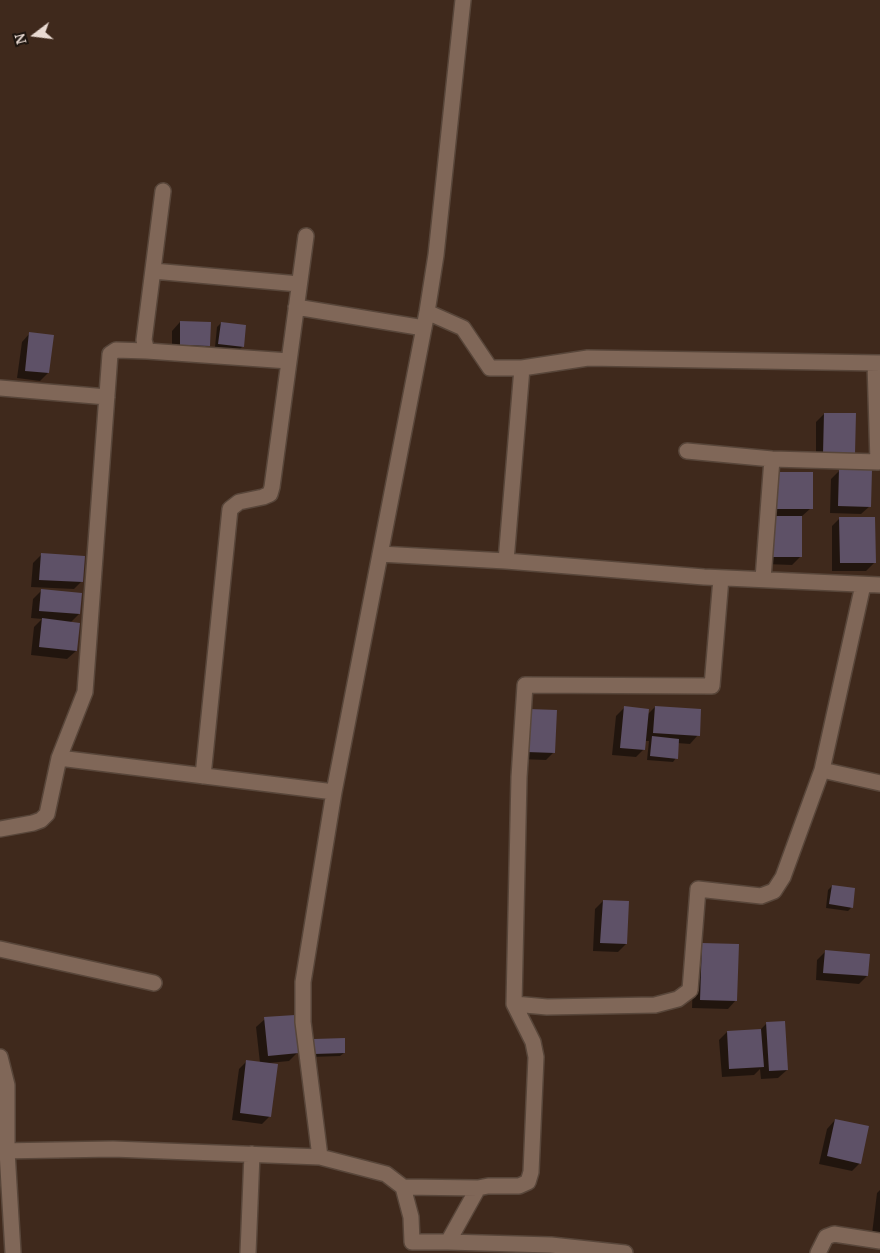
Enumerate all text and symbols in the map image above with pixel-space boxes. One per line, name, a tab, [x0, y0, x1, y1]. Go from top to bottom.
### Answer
north arrow	[10, 10, 60, 60]
text: N	[9, 31, 31, 47]

